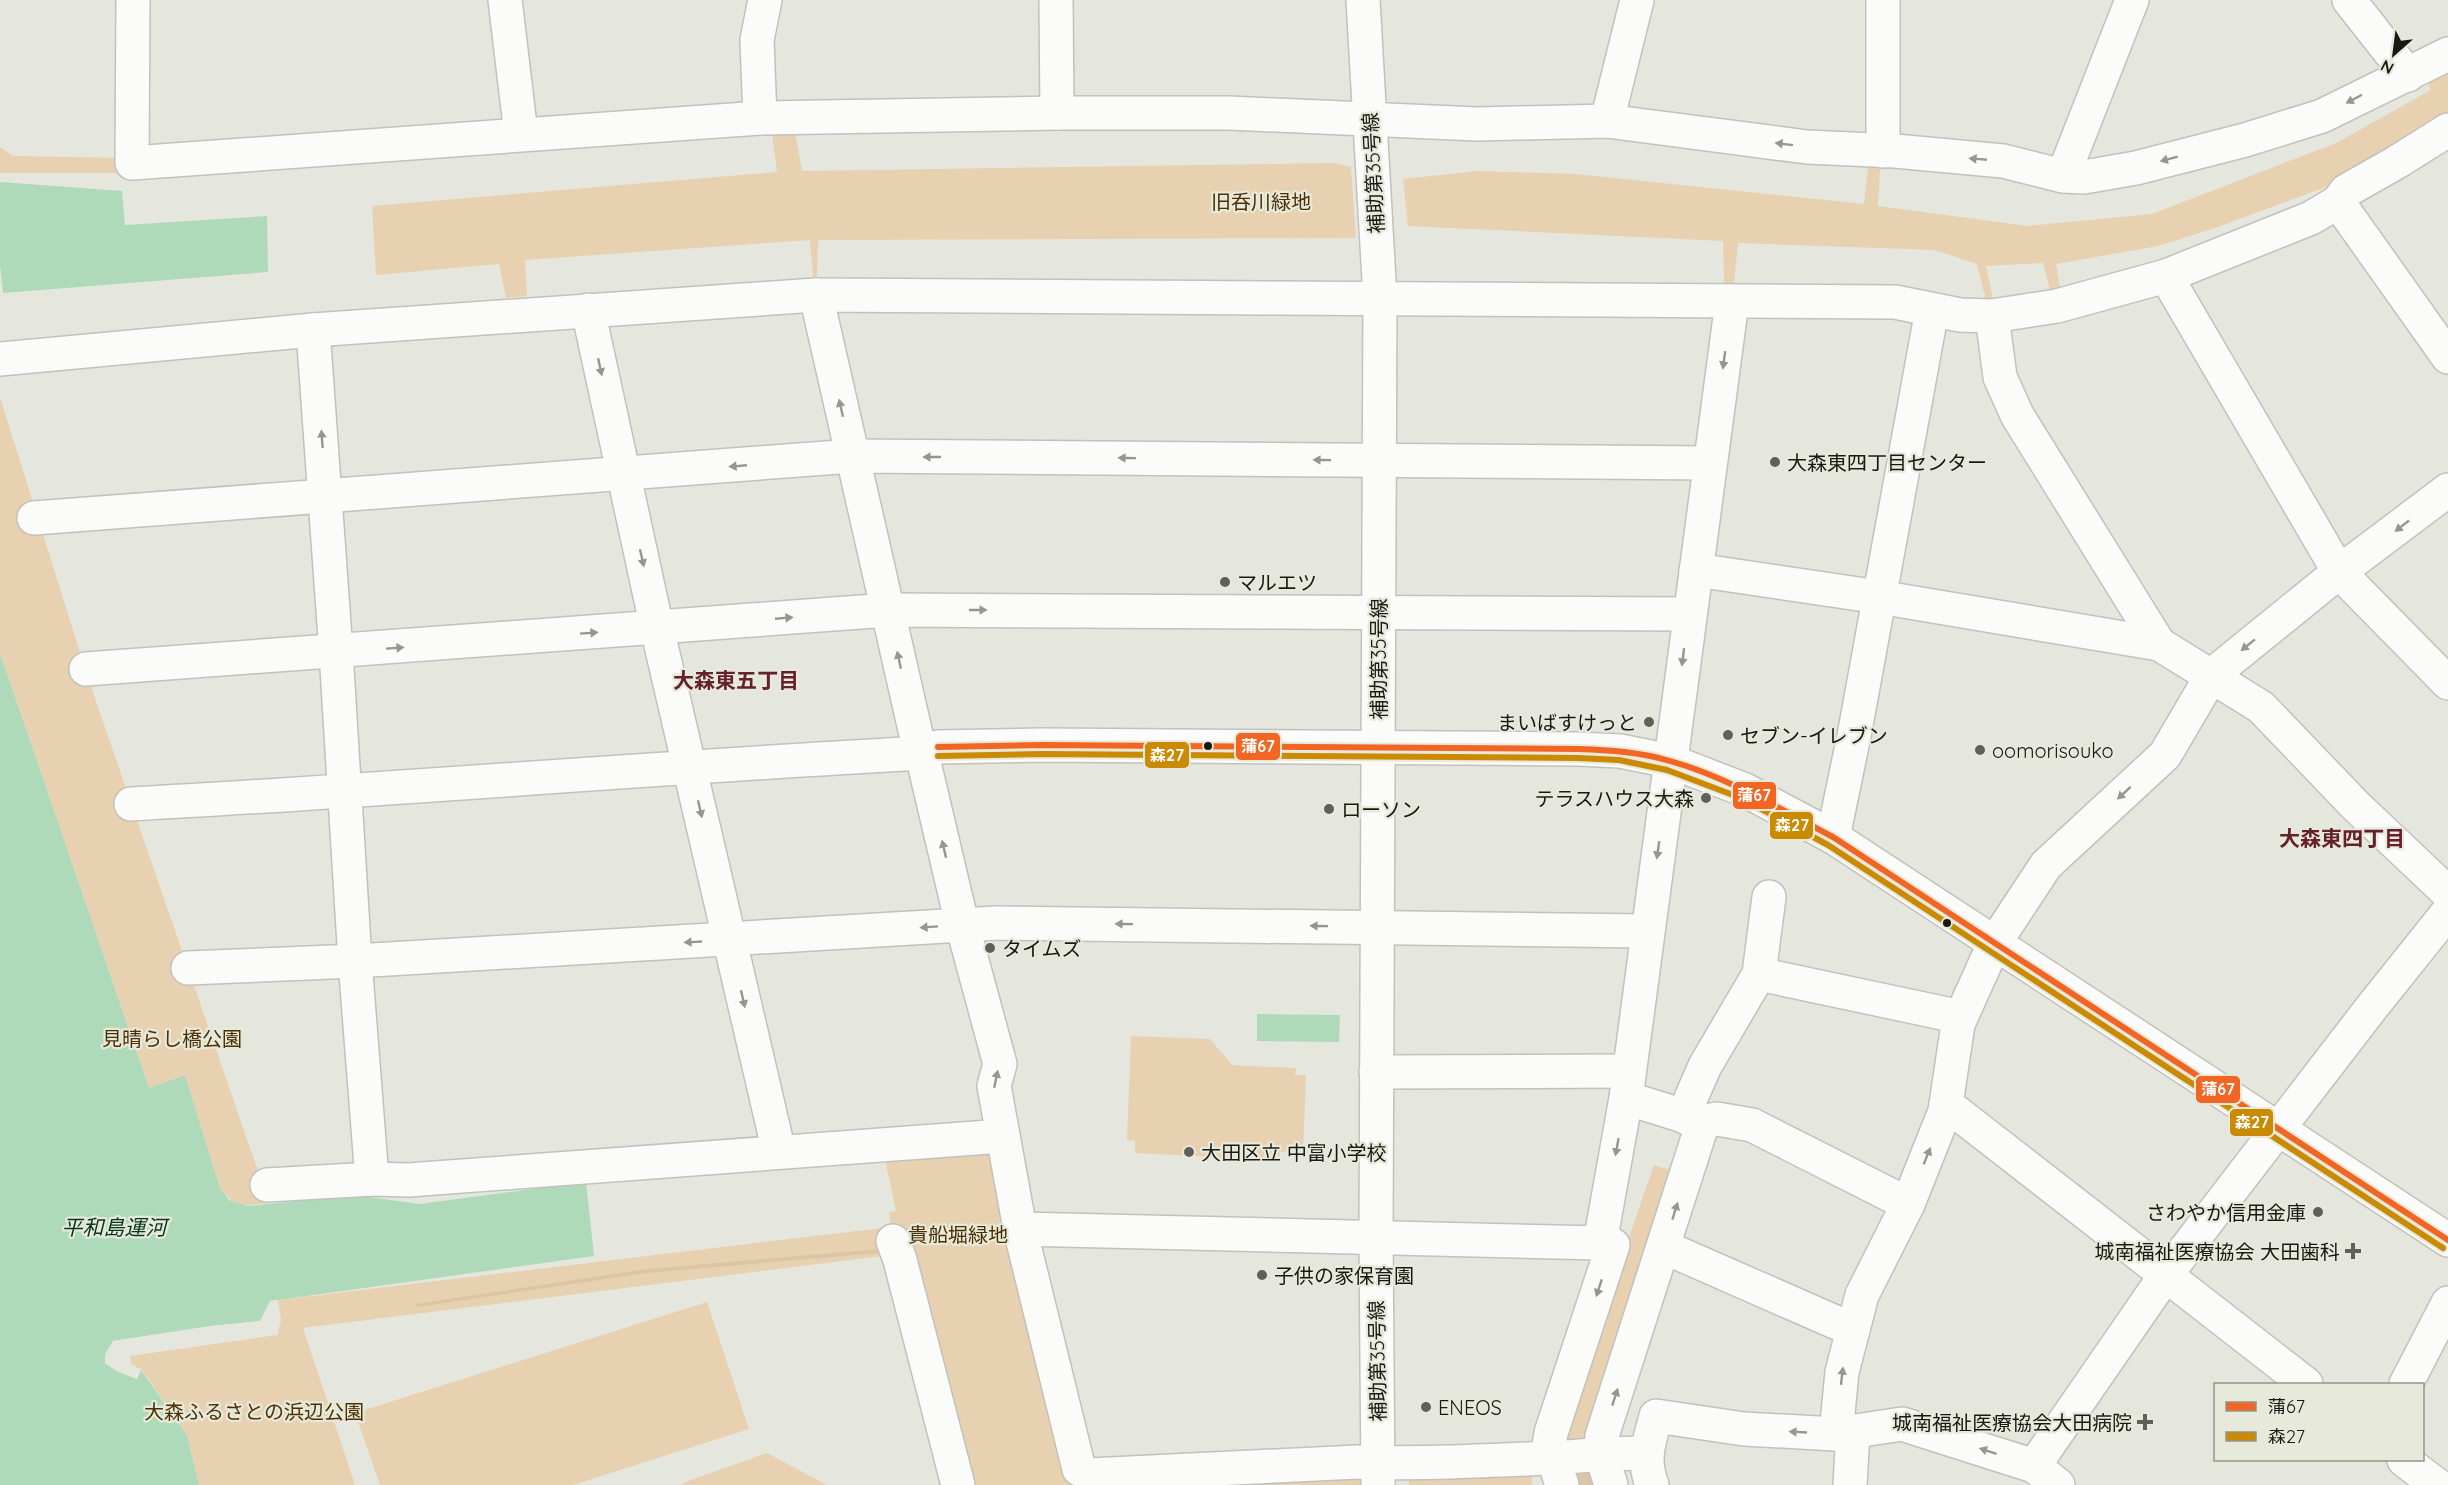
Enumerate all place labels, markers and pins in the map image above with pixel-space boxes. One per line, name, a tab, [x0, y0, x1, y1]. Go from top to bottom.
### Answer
place label: 大森東四丁目センター	[1787, 450, 1987, 475]
marker: 大森東四丁目センター	[1768, 455, 1782, 469]
place label: マルエツ	[1237, 570, 1317, 595]
marker: マルエツ	[1218, 575, 1232, 589]
place label: まいばすけっと	[1497, 710, 1637, 735]
marker: まいばすけっと	[1642, 715, 1656, 729]
place label: セブン-イレブン	[1740, 723, 1888, 748]
marker: セブン-イレブン	[1721, 728, 1735, 742]
place label: oomorisouko	[1992, 738, 2114, 763]
unlabelled marker	[1202, 740, 1214, 752]
marker: oomorisouko	[1973, 743, 1987, 757]
place label: テラスハウス大森	[1534, 786, 1694, 811]
marker: テラスハウス大森	[1699, 791, 1713, 805]
place label: ローソン	[1341, 797, 1421, 822]
marker: ローソン	[1322, 802, 1336, 816]
unlabelled marker	[1941, 917, 1953, 929]
place label: タイムズ	[1002, 936, 1082, 961]
marker: タイムズ	[983, 941, 997, 955]
place label: 大田区立 中富小学校	[1201, 1140, 1386, 1165]
marker: 大田区立 中富小学校	[1182, 1145, 1196, 1159]
place label: さわやか信用金庫	[2146, 1200, 2306, 1225]
marker: さわやか信用金庫	[2311, 1205, 2325, 1219]
place label: 城南福祉医療協会 大田歯科	[2095, 1239, 2340, 1264]
marker: 城南福祉医療協会 大田歯科	[2344, 1242, 2362, 1260]
place label: 子供の家保育園	[1274, 1263, 1414, 1288]
marker: 子供の家保育園	[1255, 1268, 1269, 1282]
place label: ENEOS	[1438, 1395, 1502, 1420]
marker: ENEOS	[1419, 1400, 1433, 1414]
place label: 城南福祉医療協会大田病院	[1892, 1410, 2132, 1435]
marker: 城南福祉医療協会大田病院	[2136, 1413, 2154, 1431]

